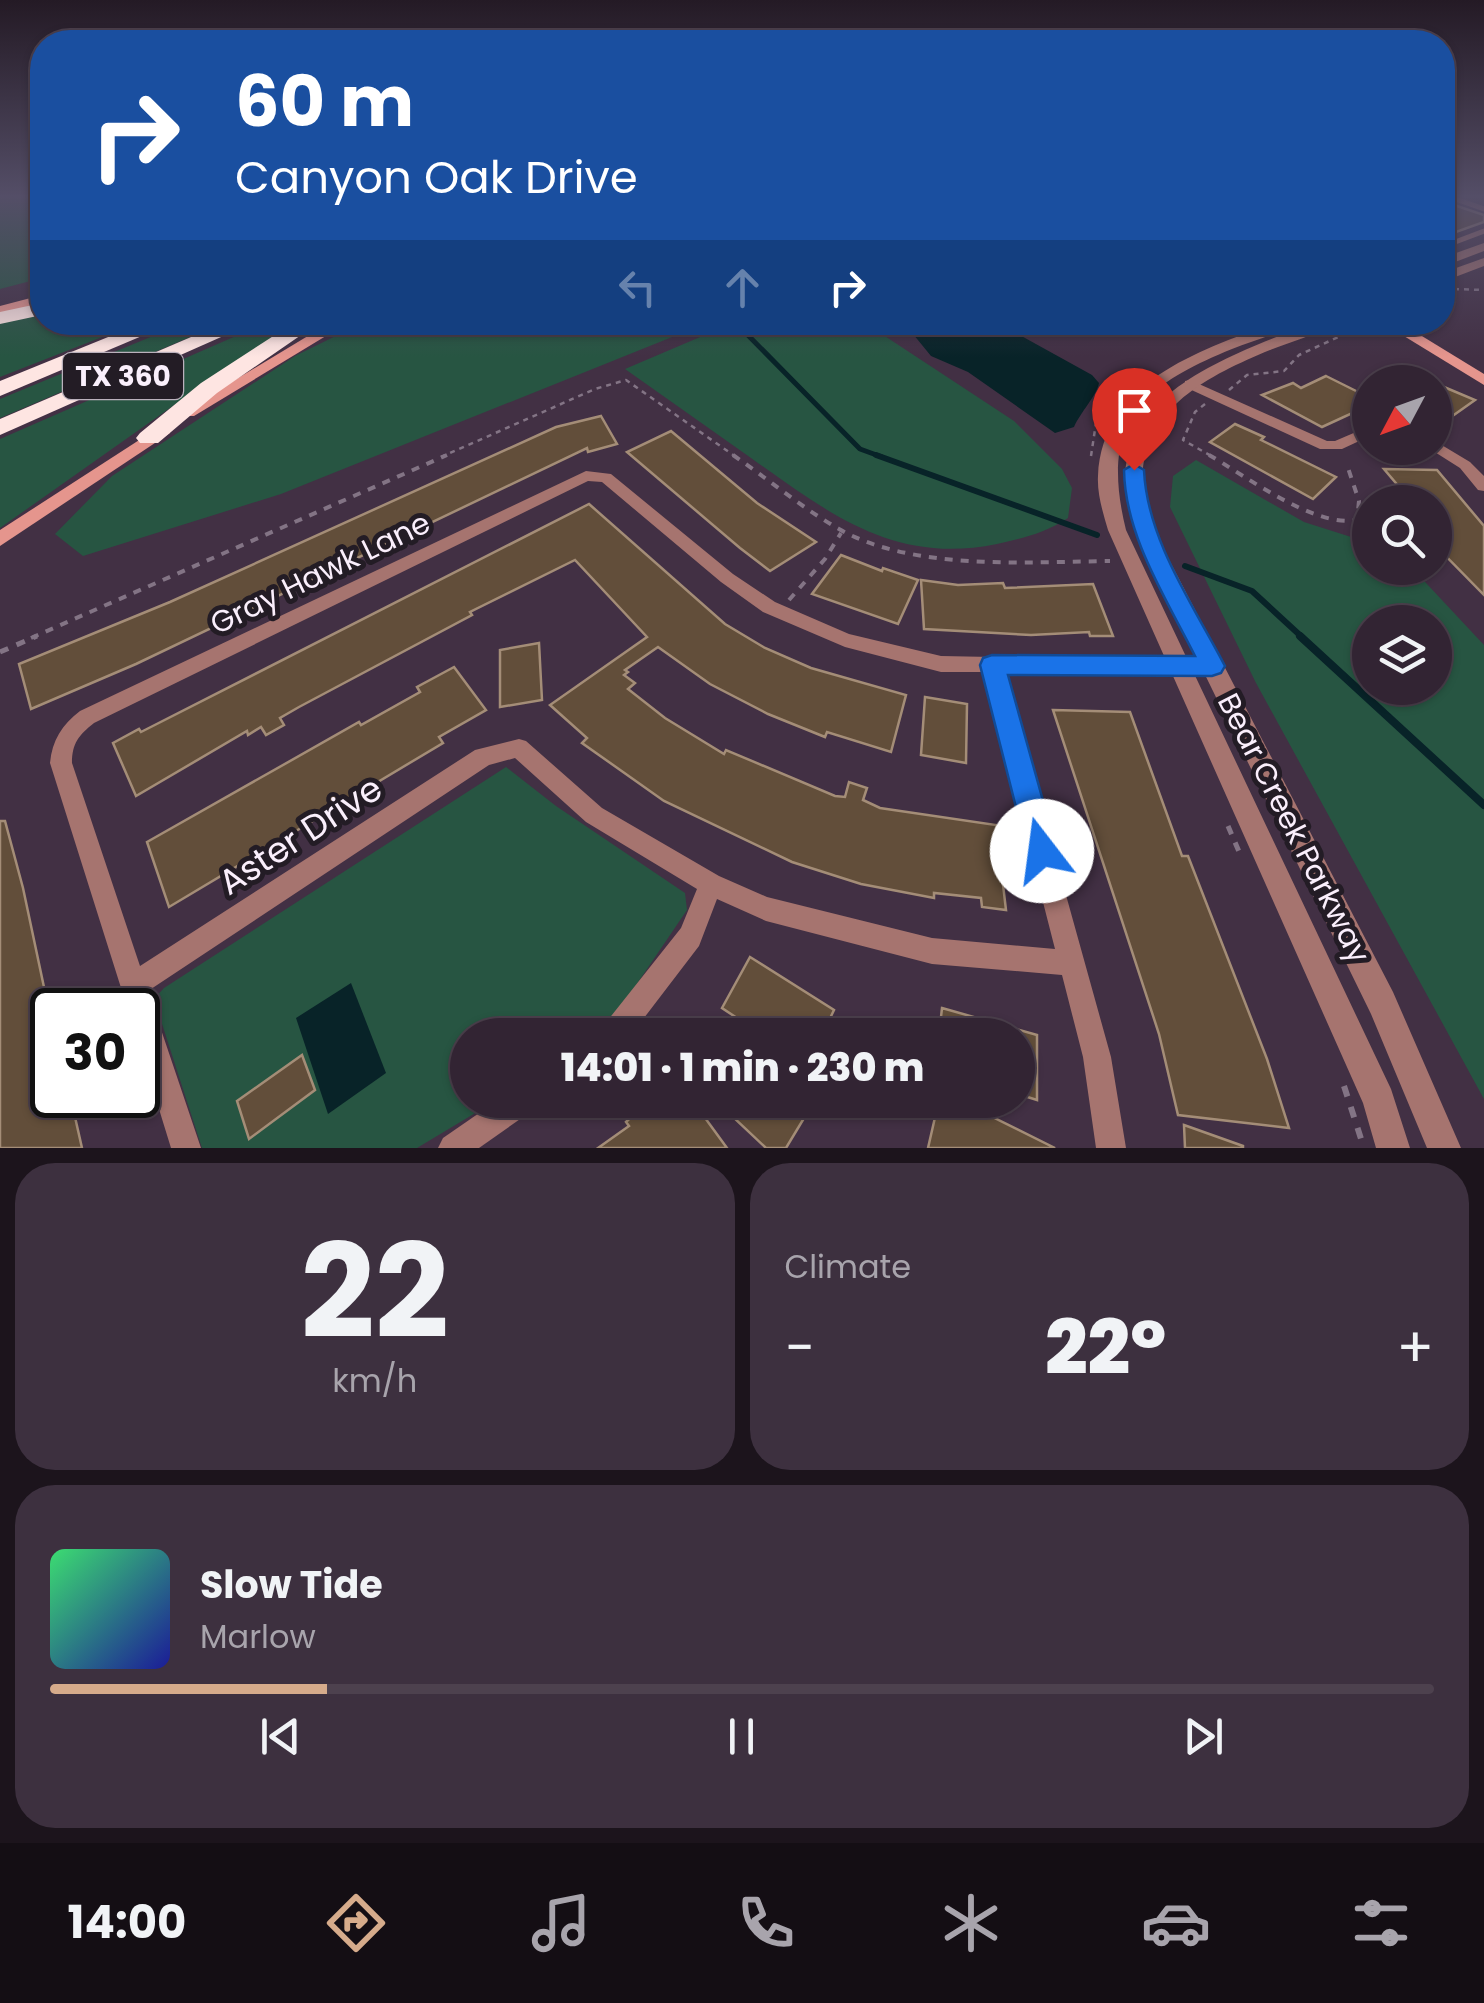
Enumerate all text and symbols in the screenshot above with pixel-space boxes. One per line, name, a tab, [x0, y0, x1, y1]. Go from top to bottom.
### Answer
text: 60 m	[235, 52, 414, 151]
icon: right	[70, 70, 200, 200]
text: Canyon Oak Drive	[235, 146, 638, 209]
icon: left	[610, 260, 665, 315]
icon: ahead	[715, 260, 770, 315]
icon: right	[820, 260, 875, 315]
road number: TX 360	[63, 353, 183, 399]
north arrow	[1352, 365, 1452, 465]
map controls	[1352, 365, 1452, 705]
pin	[1092, 368, 1177, 471]
icon: arrive	[1107, 383, 1162, 438]
button: search	[1352, 485, 1452, 585]
street label: Gray Hawk Lane	[203, 501, 437, 645]
button: layers	[1352, 605, 1452, 705]
street label: Bear Creek Parkway	[1207, 686, 1381, 970]
street label: Aster Drive	[208, 764, 392, 906]
position arrow	[990, 799, 1094, 903]
speed limit sign: 30	[30, 988, 160, 1118]
text: 14:01 · 1 min · 230 m	[561, 1041, 924, 1094]
text: 22	[301, 1200, 449, 1383]
text: Climate	[785, 1244, 911, 1289]
text: 22°	[1045, 1295, 1166, 1400]
text: −	[785, 1309, 815, 1386]
text: +	[1396, 1309, 1434, 1386]
text: km/h	[332, 1358, 417, 1403]
text: Slow Tide	[200, 1558, 383, 1611]
text: Marlow	[200, 1614, 316, 1659]
icon: previous	[253, 1709, 308, 1764]
icon: pause	[714, 1709, 769, 1764]
icon: next	[1176, 1709, 1231, 1764]
icon: directions	[321, 1888, 391, 1958]
icon: music	[526, 1888, 596, 1958]
icon: phone	[731, 1888, 801, 1958]
icon: climate	[936, 1888, 1006, 1958]
icon: car	[1141, 1888, 1211, 1958]
icon: filters	[1346, 1888, 1416, 1958]
text: 14:00	[68, 1891, 186, 1954]

